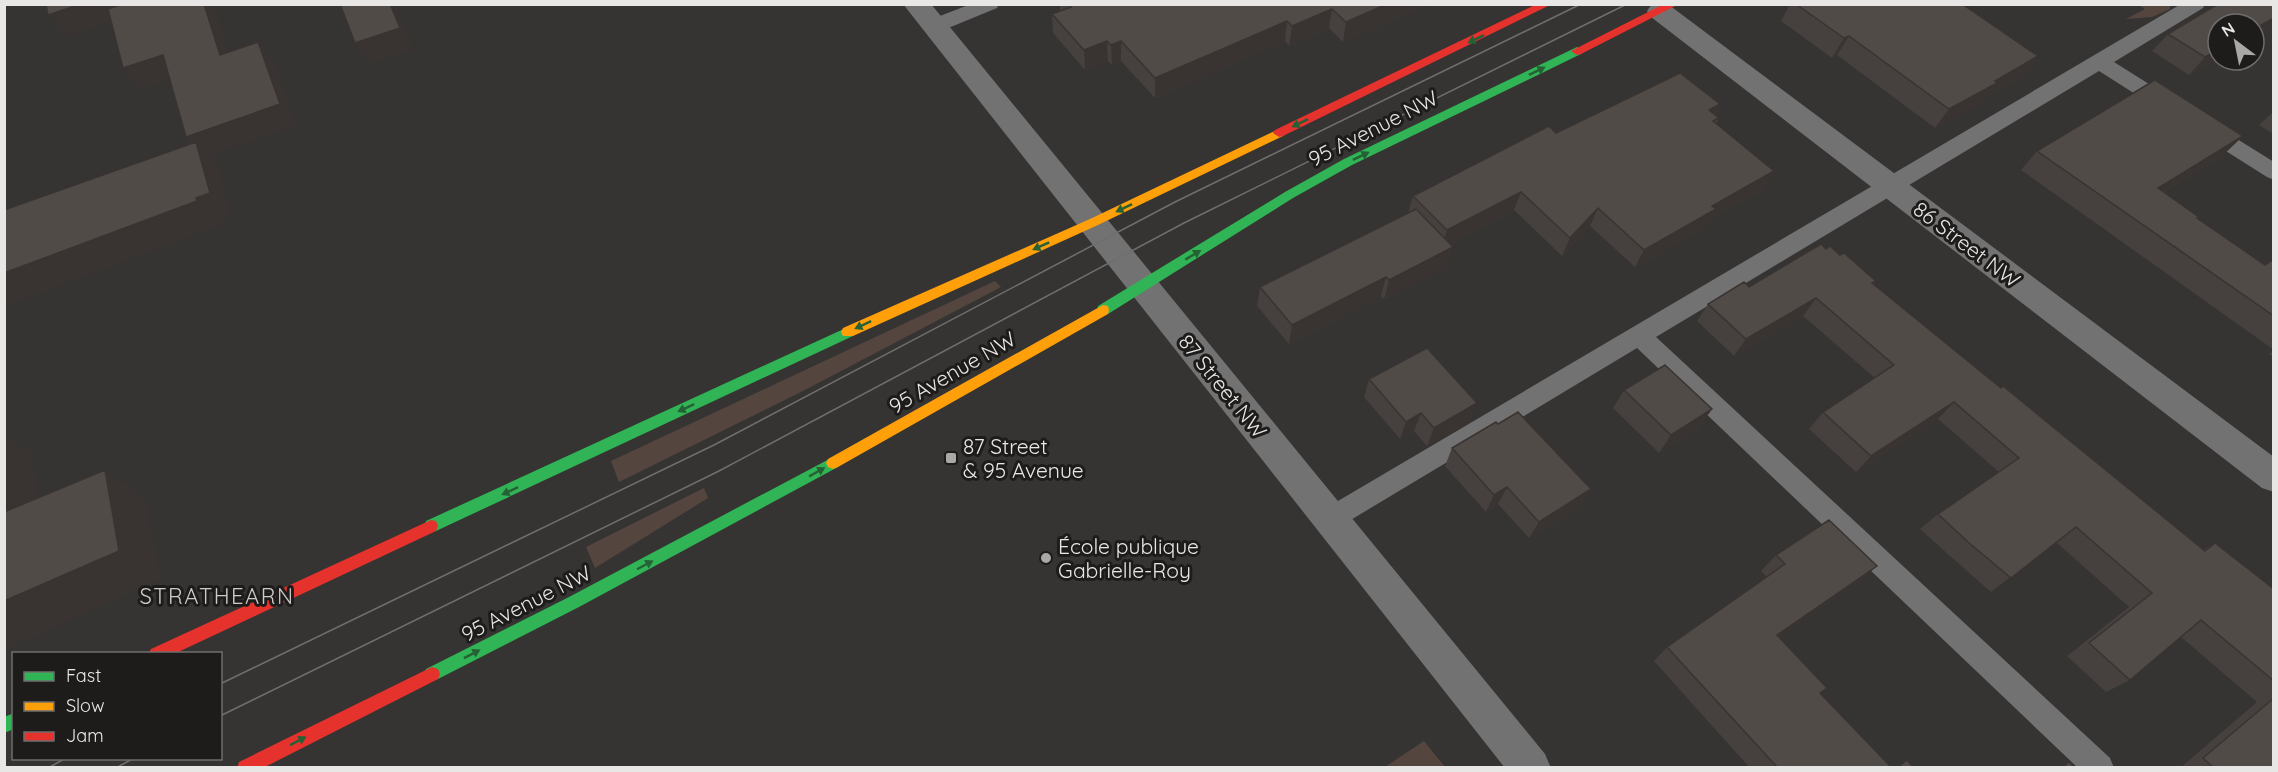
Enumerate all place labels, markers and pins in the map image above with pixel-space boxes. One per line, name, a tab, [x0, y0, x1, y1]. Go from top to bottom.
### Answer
place label: 87 Street & 95 Avenue	[963, 433, 1084, 483]
marker: 87 Street & 95 Avenue	[944, 451, 958, 465]
place label: École publique Gabrielle-Roy	[1058, 533, 1199, 583]
marker: École publique Gabrielle-Roy	[1039, 551, 1053, 565]

